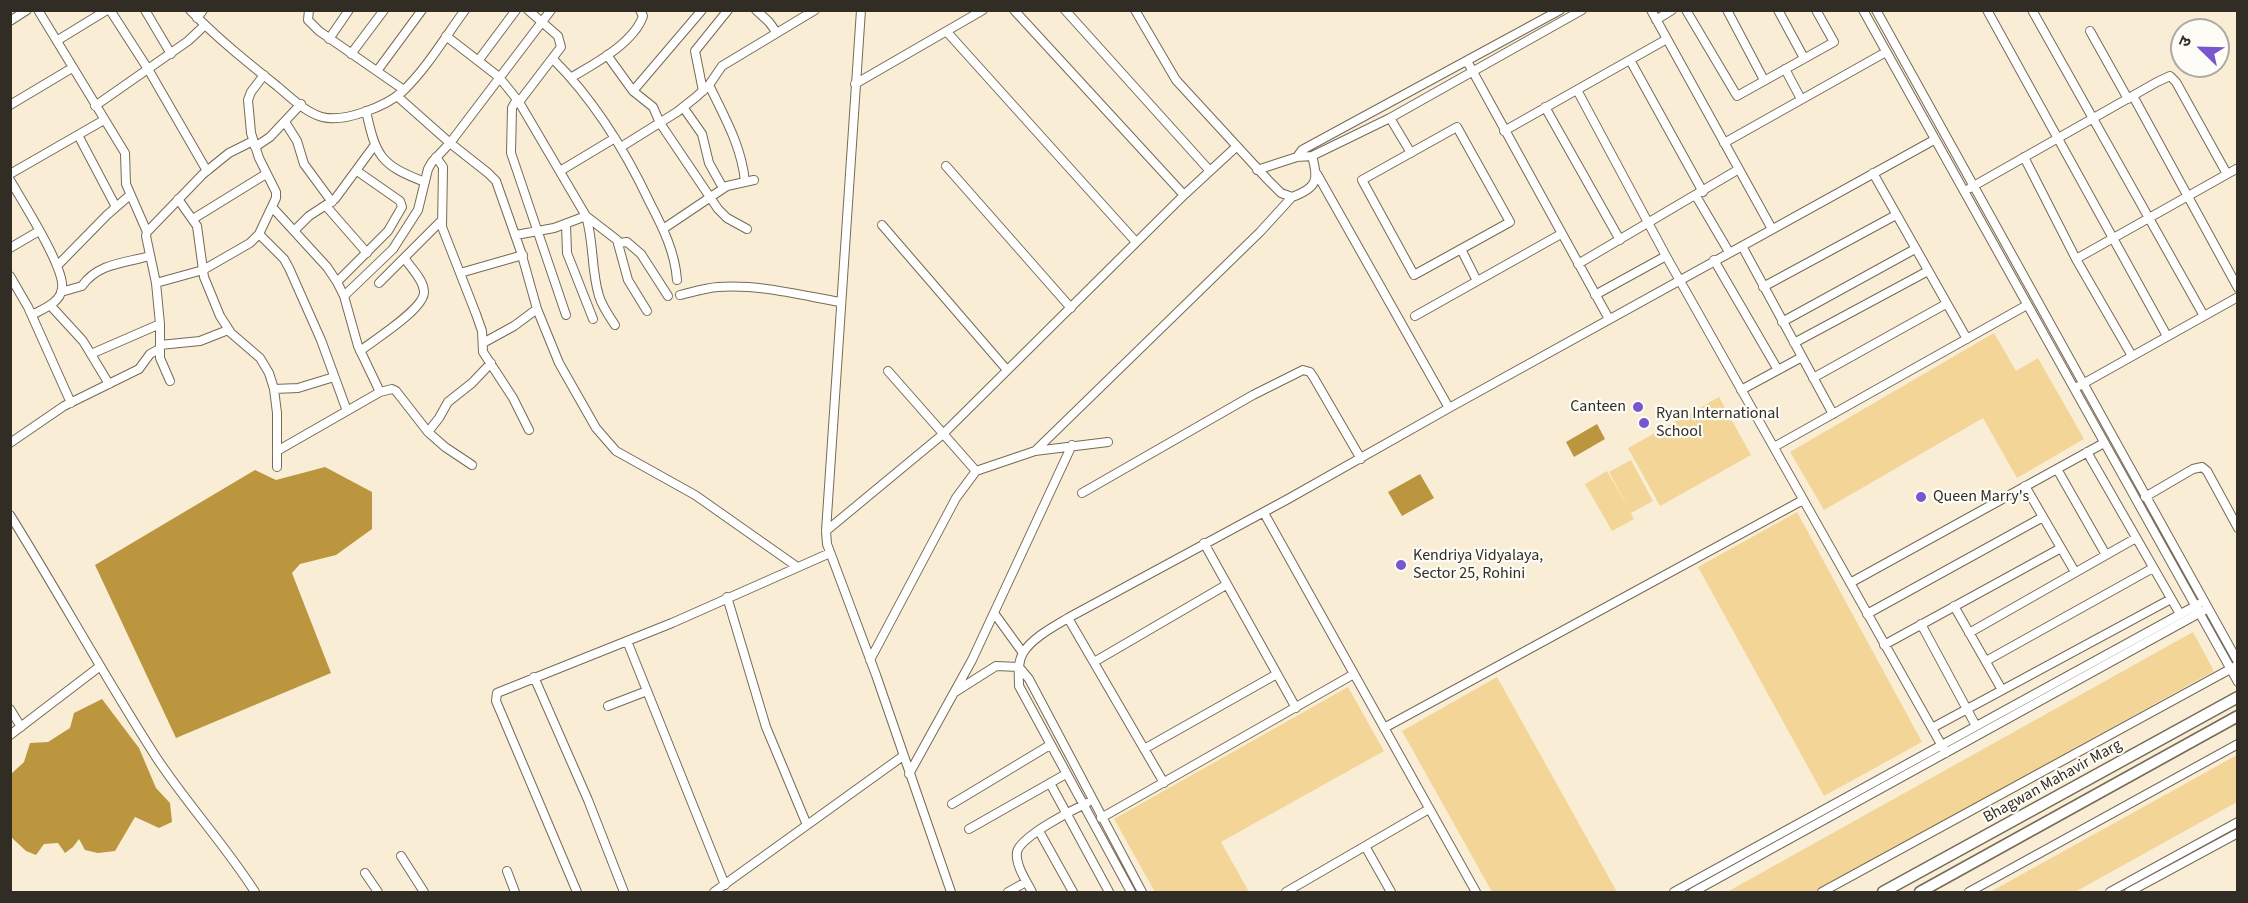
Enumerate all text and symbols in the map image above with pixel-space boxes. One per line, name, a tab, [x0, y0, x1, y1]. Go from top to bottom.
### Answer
north arrow	[2170, 18, 2230, 78]
text: उ	[2173, 33, 2197, 50]
place label: Canteen	[1570, 397, 1626, 417]
marker: Canteen	[1631, 400, 1645, 414]
place label: Ryan International School	[1656, 404, 1779, 442]
marker: Ryan International School	[1637, 416, 1651, 430]
place label: Queen Marry's	[1933, 487, 2029, 507]
marker: Queen Marry's	[1914, 490, 1928, 504]
place label: Kendriya Vidyalaya, Sector 25, Rohini	[1413, 546, 1543, 584]
marker: Kendriya Vidyalaya, Sector 25, Rohini	[1394, 558, 1408, 572]
street label: Bhagwan Mahavir Marg	[1980, 736, 2126, 828]

